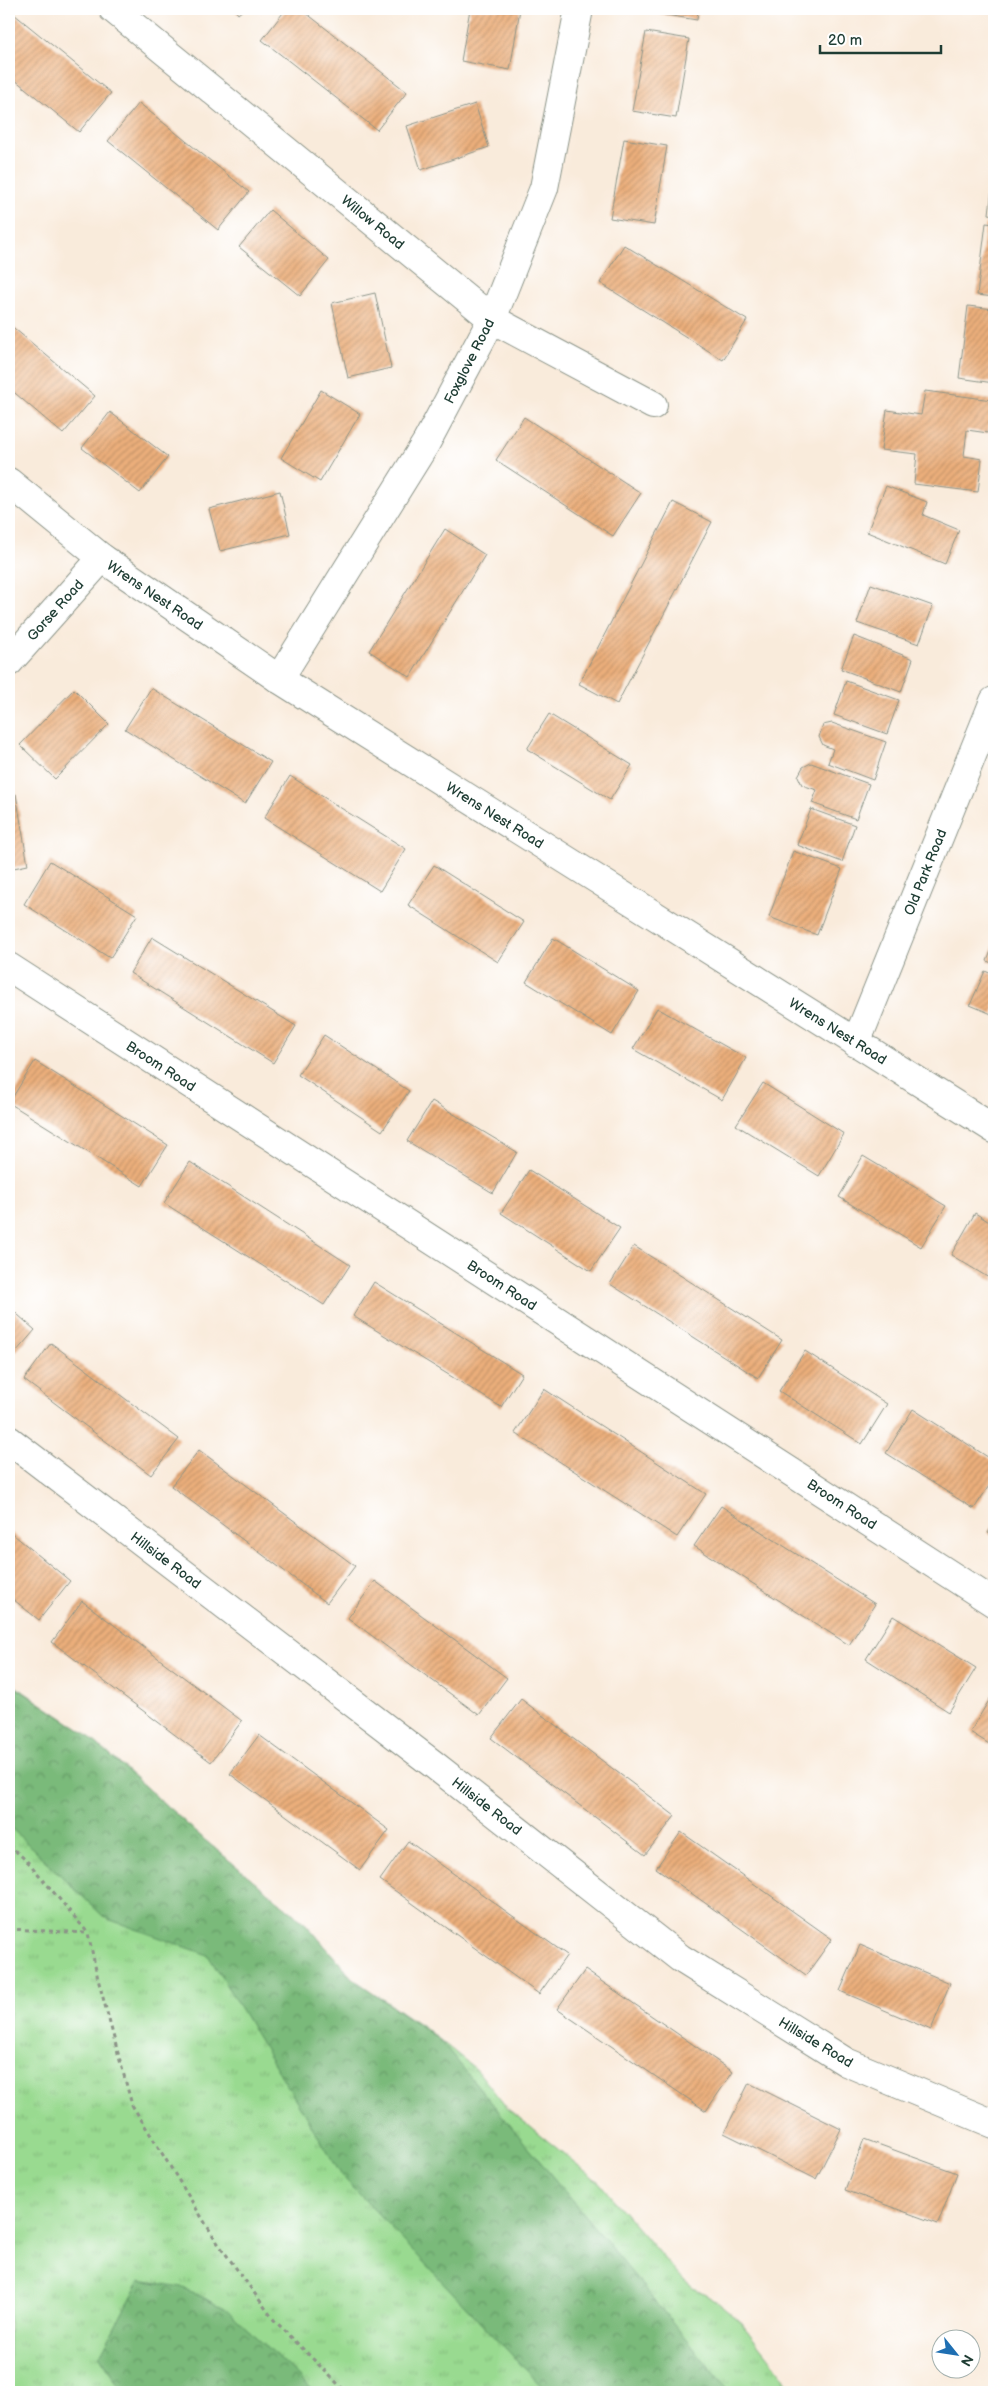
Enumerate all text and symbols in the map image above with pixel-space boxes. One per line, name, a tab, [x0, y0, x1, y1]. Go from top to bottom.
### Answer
scale bar	[820, 22, 942, 54]
text: 20 m	[828, 31, 862, 50]
street label: Willow Road	[338, 192, 408, 253]
street label: Foxglove Road	[441, 316, 498, 407]
street label: Wrens Nest Road	[103, 557, 206, 634]
street label: Gorse Road	[24, 576, 87, 644]
street label: Wrens Nest Road	[443, 779, 547, 852]
street label: Old Park Road	[900, 827, 950, 918]
street label: Wrens Nest Road	[786, 995, 890, 1068]
street label: Broom Road	[123, 1038, 199, 1095]
street label: Broom Road	[464, 1257, 540, 1314]
street label: Broom Road	[804, 1476, 880, 1533]
street label: Hillside Road	[127, 1528, 204, 1592]
street label: Hillside Road	[448, 1774, 525, 1839]
street label: Hillside Road	[775, 2014, 856, 2071]
north arrow	[930, 2328, 980, 2378]
text: N	[957, 2351, 977, 2369]

